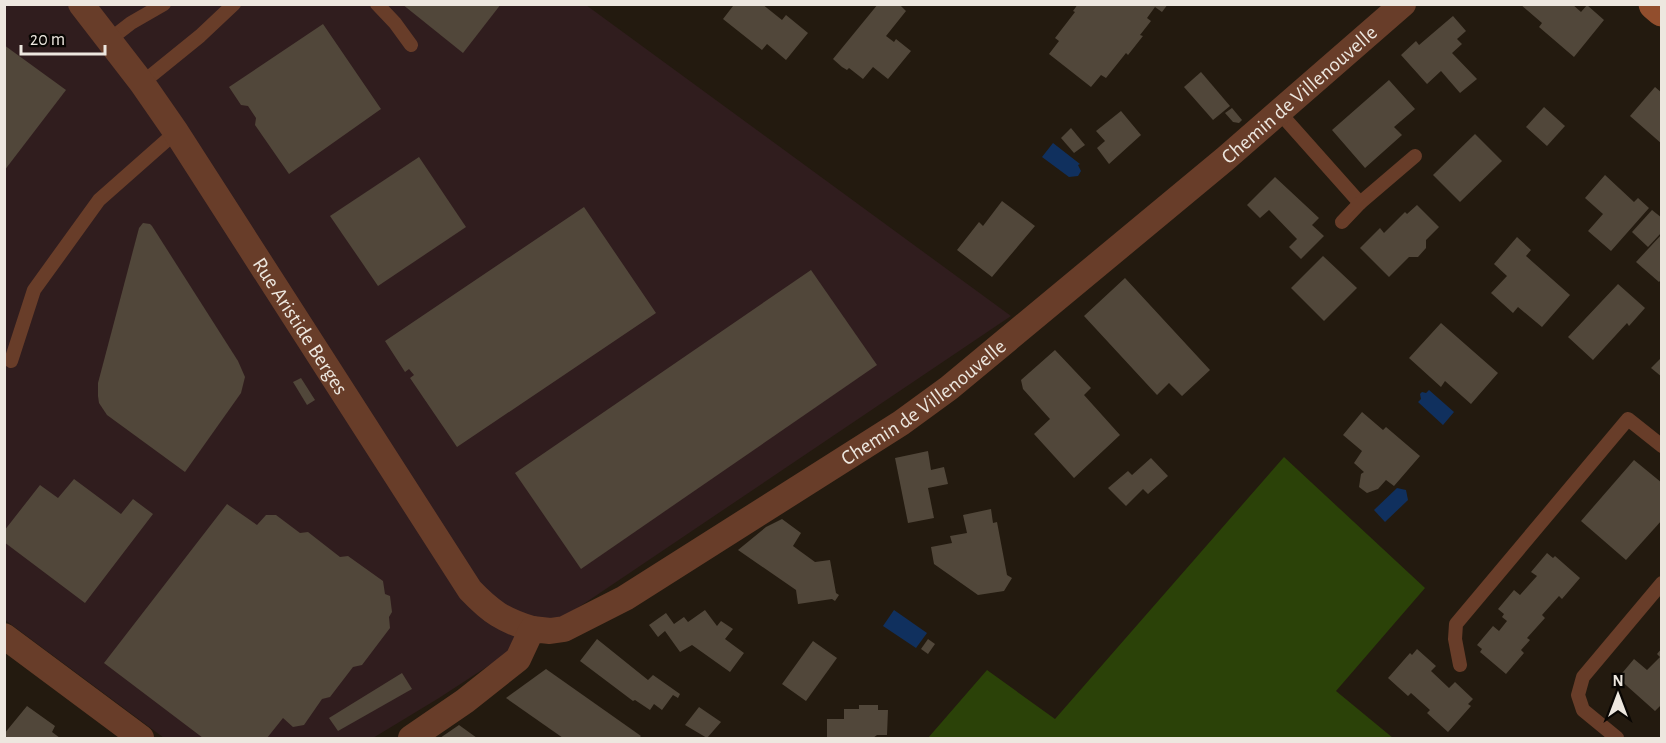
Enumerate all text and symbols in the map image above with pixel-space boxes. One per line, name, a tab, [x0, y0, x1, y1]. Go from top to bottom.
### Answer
scale bar	[21, 18, 105, 56]
street label: Chemin de Villenouvelle	[1218, 22, 1381, 168]
text: 20 m	[30, 31, 65, 49]
street label: Rue Aristide Berges	[249, 254, 352, 398]
street label: Chemin de Villenouvelle	[837, 335, 1010, 469]
north arrow	[1588, 665, 1648, 725]
text: N	[1612, 673, 1624, 689]

